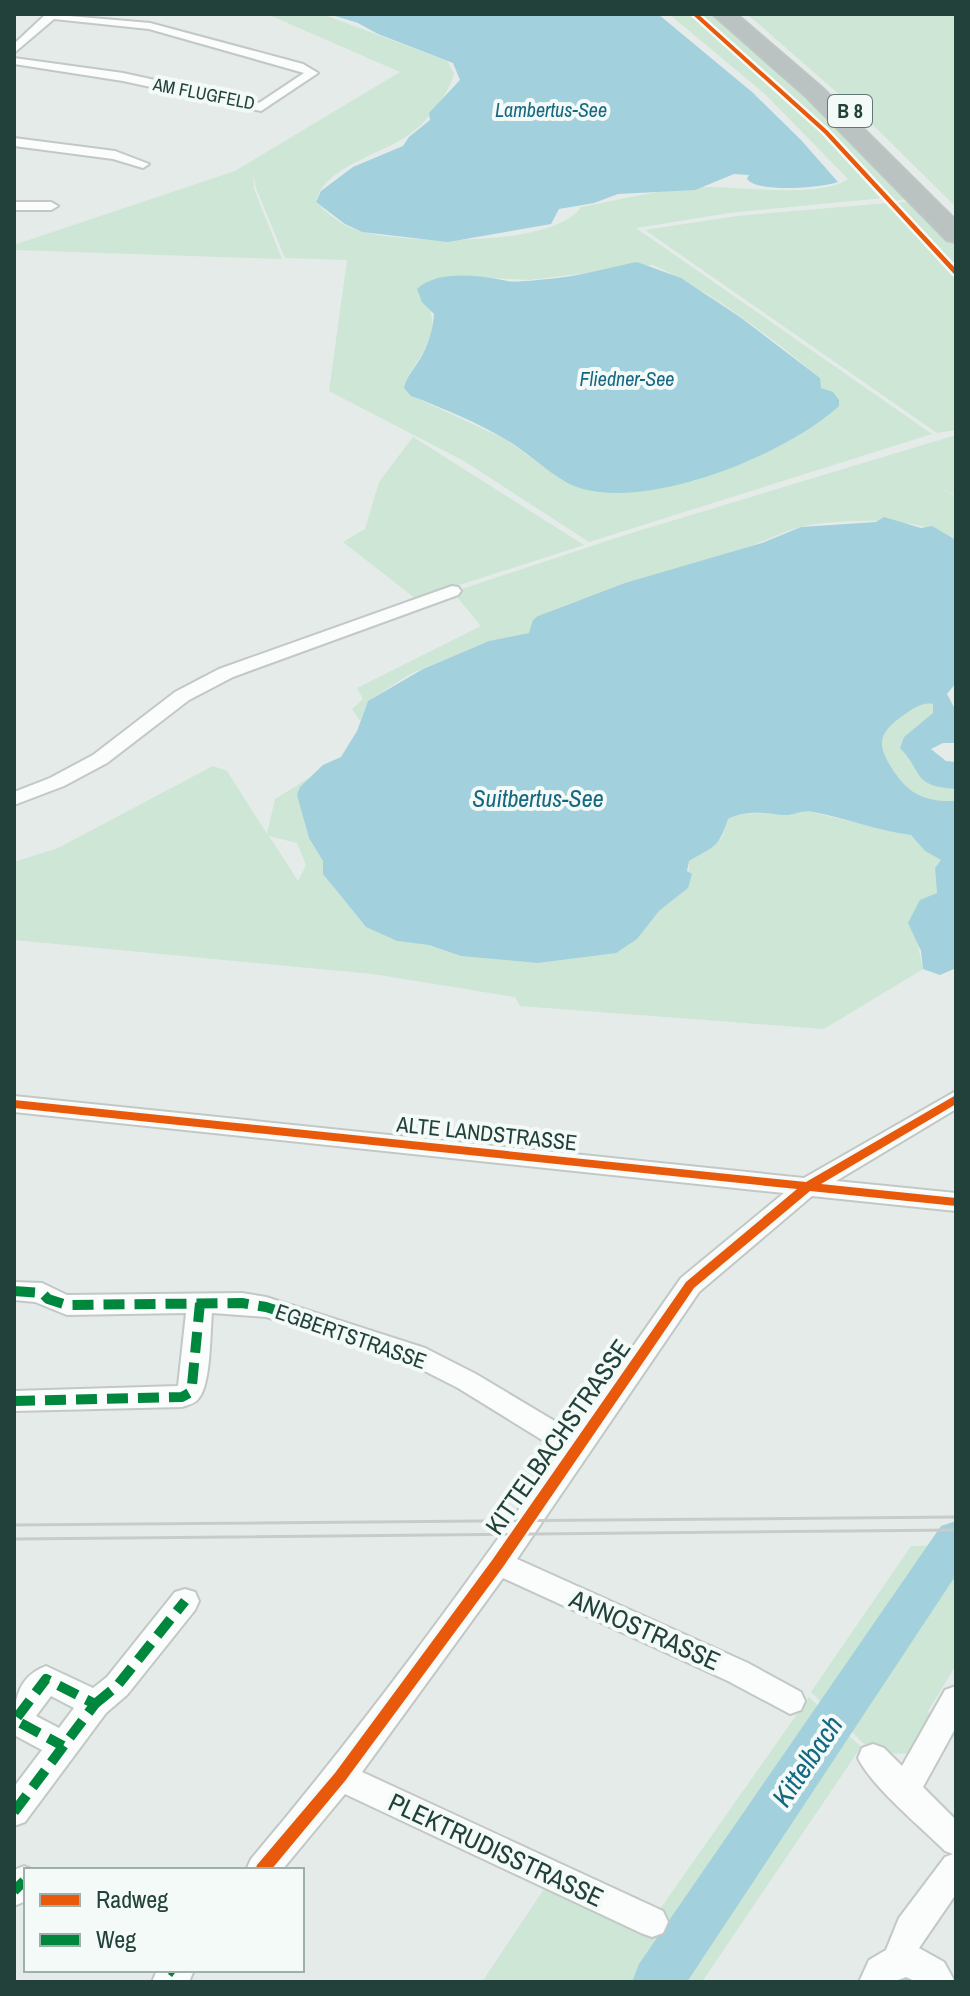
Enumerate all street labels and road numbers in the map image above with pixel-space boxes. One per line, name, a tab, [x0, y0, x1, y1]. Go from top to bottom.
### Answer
street label: AM FLUGFELD	[150, 71, 257, 116]
road number: B 8	[828, 95, 872, 127]
street label: ALTE LANDSTRASSE	[394, 1109, 579, 1157]
street label: EGBERTSTRASSE	[271, 1296, 431, 1376]
street label: KITTELBACHSTRASSE	[477, 1332, 638, 1541]
street label: ANNOSTRASSE	[564, 1580, 726, 1678]
street label: PLEKTRUDISSTRASSE	[383, 1784, 609, 1915]

